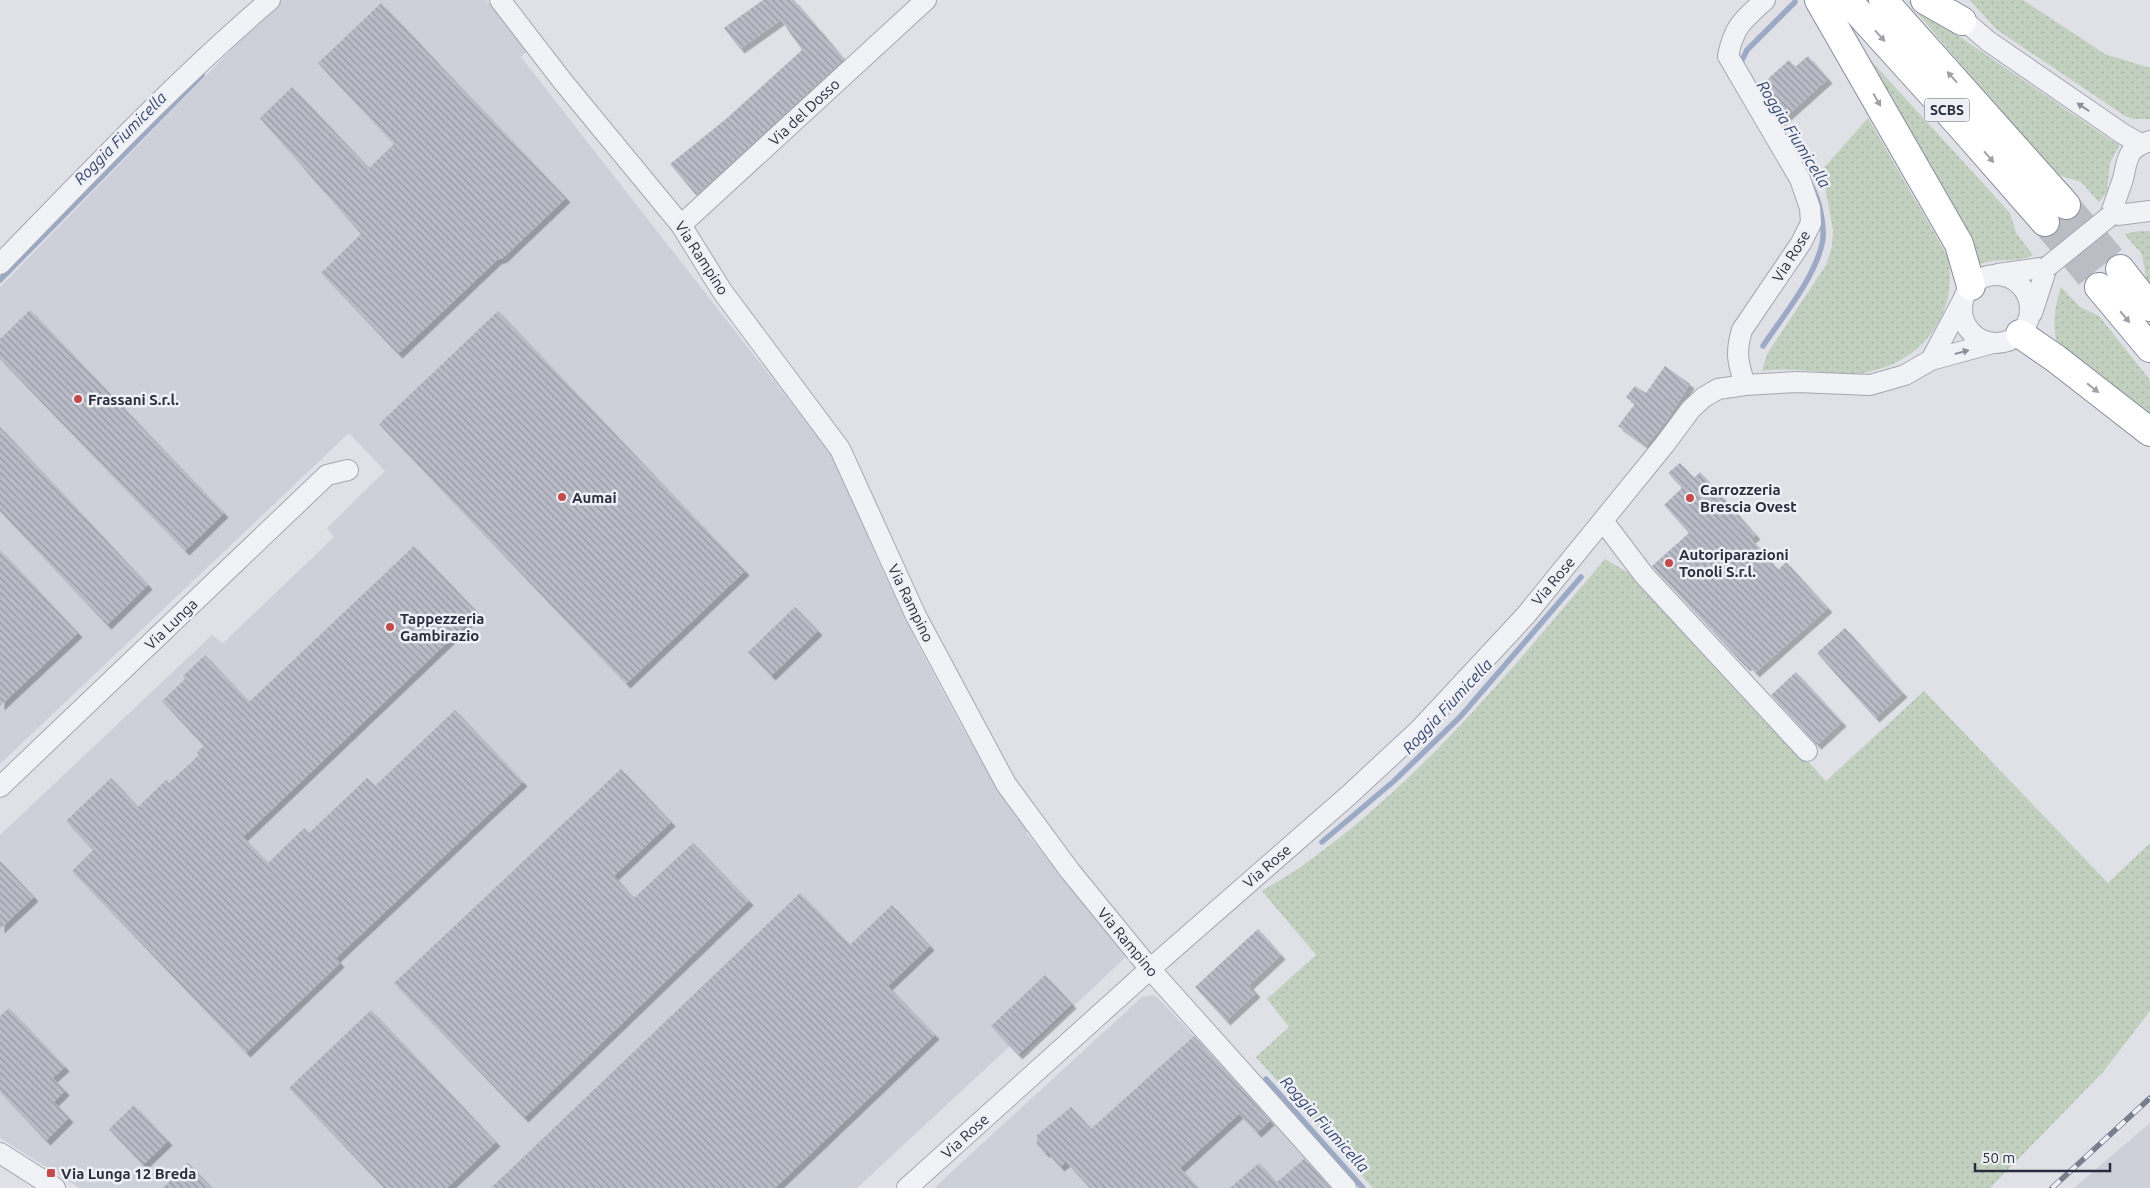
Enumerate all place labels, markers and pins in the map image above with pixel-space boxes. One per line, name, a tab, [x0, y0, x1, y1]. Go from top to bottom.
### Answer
place label: Frassani S.r.l.	[88, 391, 179, 408]
marker: Frassani S.r.l.	[72, 393, 84, 405]
place label: Carrozzeria Brescia Ovest	[1700, 481, 1797, 515]
place label: Aumai	[572, 489, 617, 506]
marker: Aumai	[556, 491, 568, 503]
marker: Carrozzeria Brescia Ovest	[1684, 492, 1696, 504]
place label: Autoriparazioni Tonoli S.r.l.	[1679, 546, 1789, 580]
marker: Autoriparazioni Tonoli S.r.l.	[1663, 557, 1675, 569]
place label: Tappezzeria Gambirazio	[400, 610, 484, 644]
marker: Tappezzeria Gambirazio	[384, 621, 396, 633]
place label: Via Lunga 12 Breda	[61, 1165, 196, 1182]
marker: Via Lunga 12 Breda	[45, 1167, 57, 1179]

